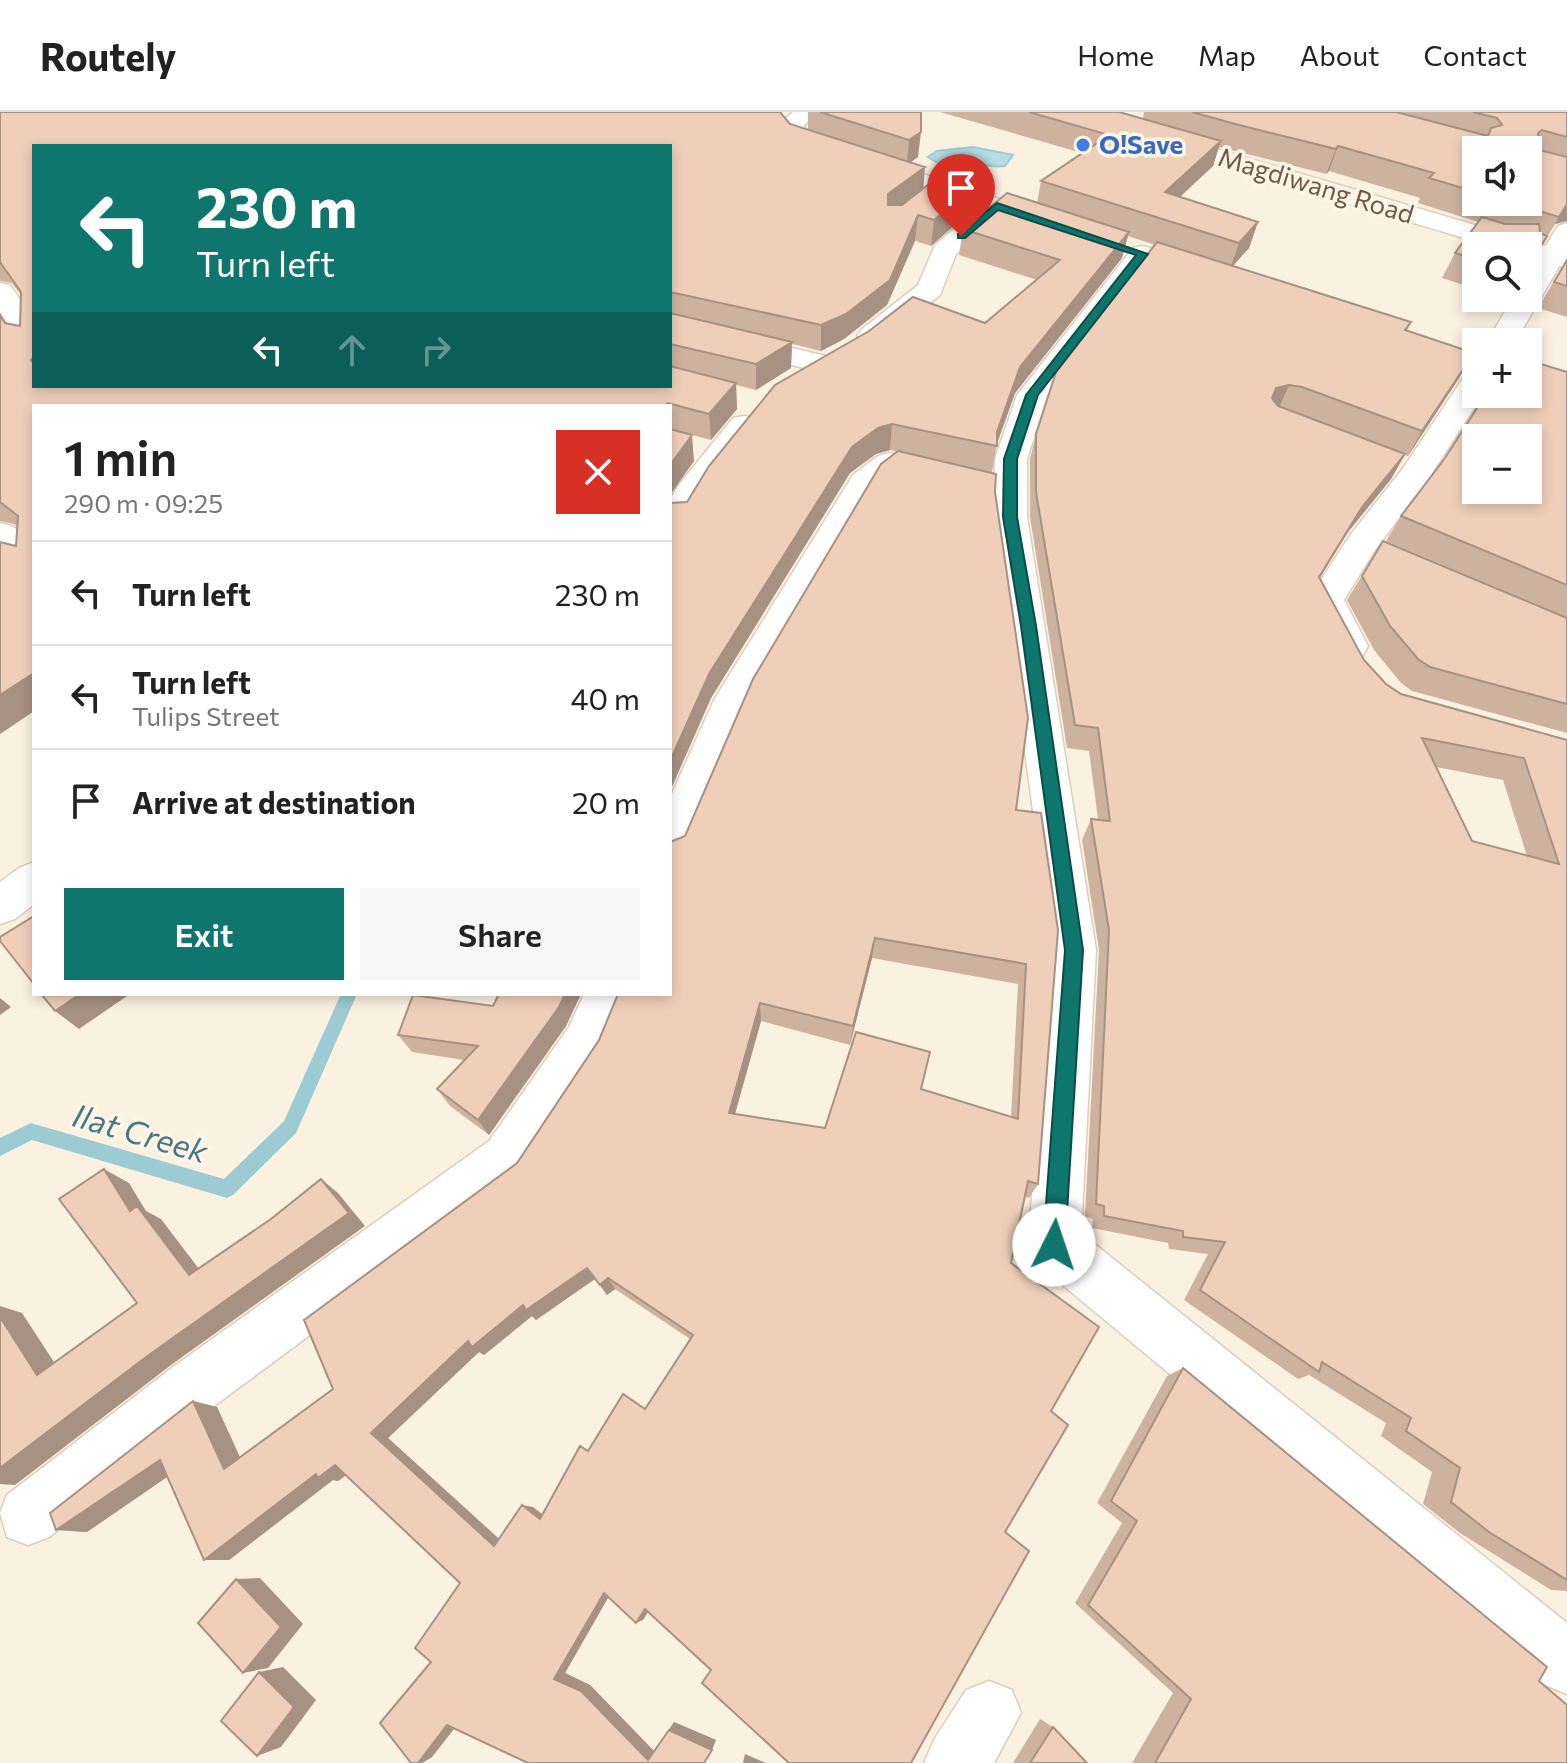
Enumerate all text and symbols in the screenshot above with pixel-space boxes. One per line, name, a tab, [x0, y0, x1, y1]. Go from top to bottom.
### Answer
text: Routely	[40, 32, 176, 79]
text: Home	[1077, 38, 1154, 72]
text: Map	[1198, 38, 1256, 72]
text: About	[1300, 38, 1380, 72]
text: Contact	[1424, 38, 1527, 72]
place label: O!Save	[1099, 128, 1183, 159]
marker: O!Save	[1074, 136, 1092, 154]
map controls	[1462, 136, 1542, 504]
button: sound	[1462, 136, 1542, 216]
street label: Magdiwang Road	[1215, 140, 1418, 229]
pin	[927, 154, 995, 236]
icon: arrive	[939, 166, 983, 210]
text: 230 m	[196, 171, 357, 240]
icon: left	[64, 176, 168, 280]
button: search	[1462, 232, 1542, 312]
text: Turn left	[196, 240, 335, 284]
icon: left	[246, 328, 290, 372]
icon: ahead	[330, 328, 374, 372]
icon: right	[414, 328, 458, 372]
button: +	[1462, 328, 1542, 408]
button: −	[1462, 424, 1542, 504]
text: 1 min	[64, 427, 177, 486]
button: close	[556, 430, 640, 514]
text: 290 m · 09:25	[64, 487, 223, 518]
icon: left	[64, 571, 108, 615]
text: Turn left	[132, 575, 251, 612]
text: 230 m	[555, 575, 640, 612]
text: Turn left	[132, 663, 251, 700]
icon: left	[64, 675, 108, 719]
text: 40 m	[571, 679, 640, 716]
text: Tulips Street	[132, 700, 280, 731]
icon: arrive	[64, 779, 108, 823]
text: Arrive at destination	[132, 783, 416, 820]
text: 20 m	[572, 783, 640, 820]
button: Exit	[64, 888, 344, 980]
button: Share	[360, 888, 640, 980]
water label: Ilat Creek	[69, 1094, 213, 1171]
position arrow	[1012, 1203, 1096, 1287]

